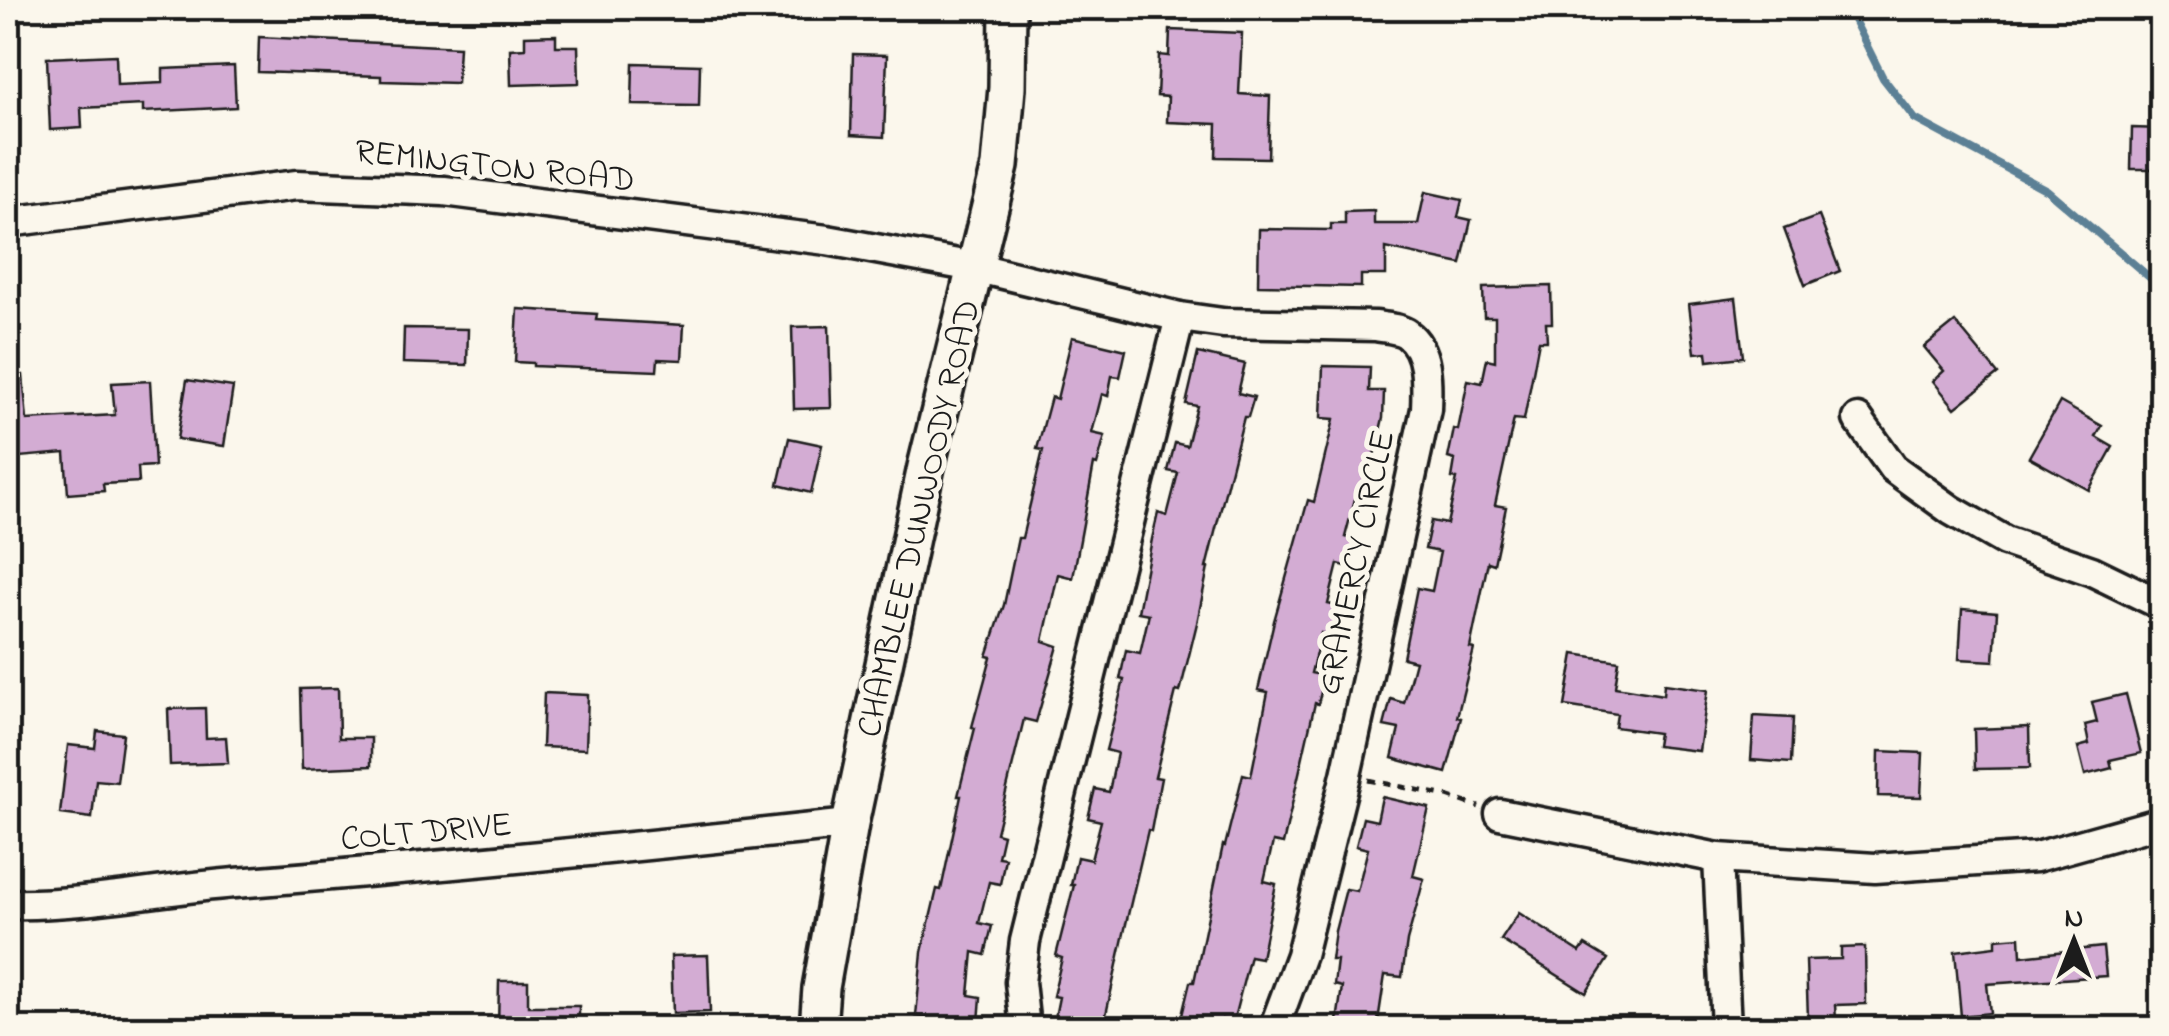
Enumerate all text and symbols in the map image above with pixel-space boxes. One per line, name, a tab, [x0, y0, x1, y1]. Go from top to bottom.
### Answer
street label: REMINGTON ROAD	[352, 127, 637, 208]
street label: CHAMBLEE DUNWOODY ROAD	[845, 295, 996, 743]
street label: GRAMERCY CIRCLE	[1304, 426, 1410, 700]
street label: COLT DRIVE	[339, 801, 514, 866]
north arrow	[2024, 891, 2124, 991]
text: N	[2065, 899, 2083, 940]

